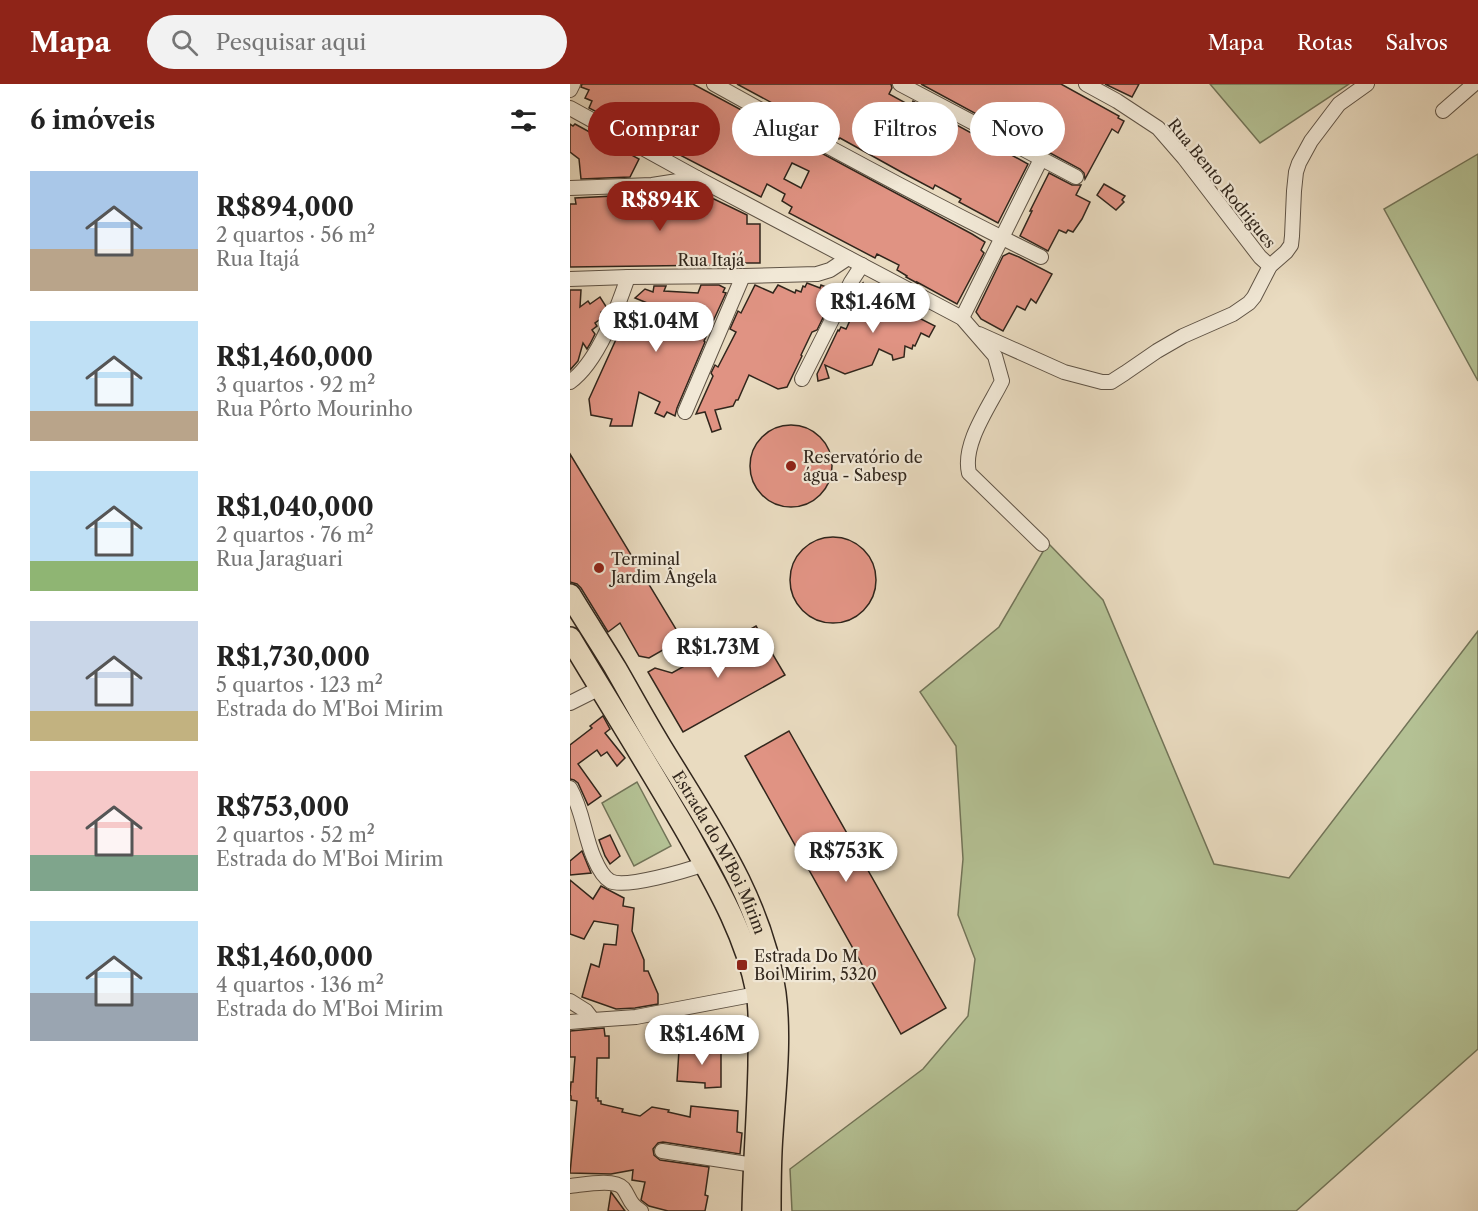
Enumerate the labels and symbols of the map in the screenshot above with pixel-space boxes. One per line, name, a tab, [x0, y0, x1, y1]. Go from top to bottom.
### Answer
street label: Rua Bento Rodrigues	[1164, 114, 1280, 252]
pin: R$894K	[611, 181, 709, 232]
street label: Rua Itajá	[678, 250, 745, 270]
pin: R$1.46M	[818, 283, 928, 334]
pin: R$1.04M	[601, 302, 711, 353]
place label: Reservatório de água - Sabesp	[803, 447, 923, 485]
marker: Reservatório de água - Sabesp	[784, 459, 798, 473]
place label: Terminal Jardim Ângela	[608, 549, 717, 587]
marker: Terminal Jardim Ângela	[592, 561, 606, 575]
pin: R$1.73M	[663, 628, 773, 679]
street label: Estrada do M'Boi Mirim	[668, 767, 770, 937]
pin: R$753K	[797, 832, 895, 883]
place label: Estrada Do M Boi Mirim, 5320	[754, 946, 877, 984]
marker: Estrada Do M Boi Mirim, 5320	[735, 958, 749, 972]
pin: R$1.46M	[647, 1015, 757, 1066]

